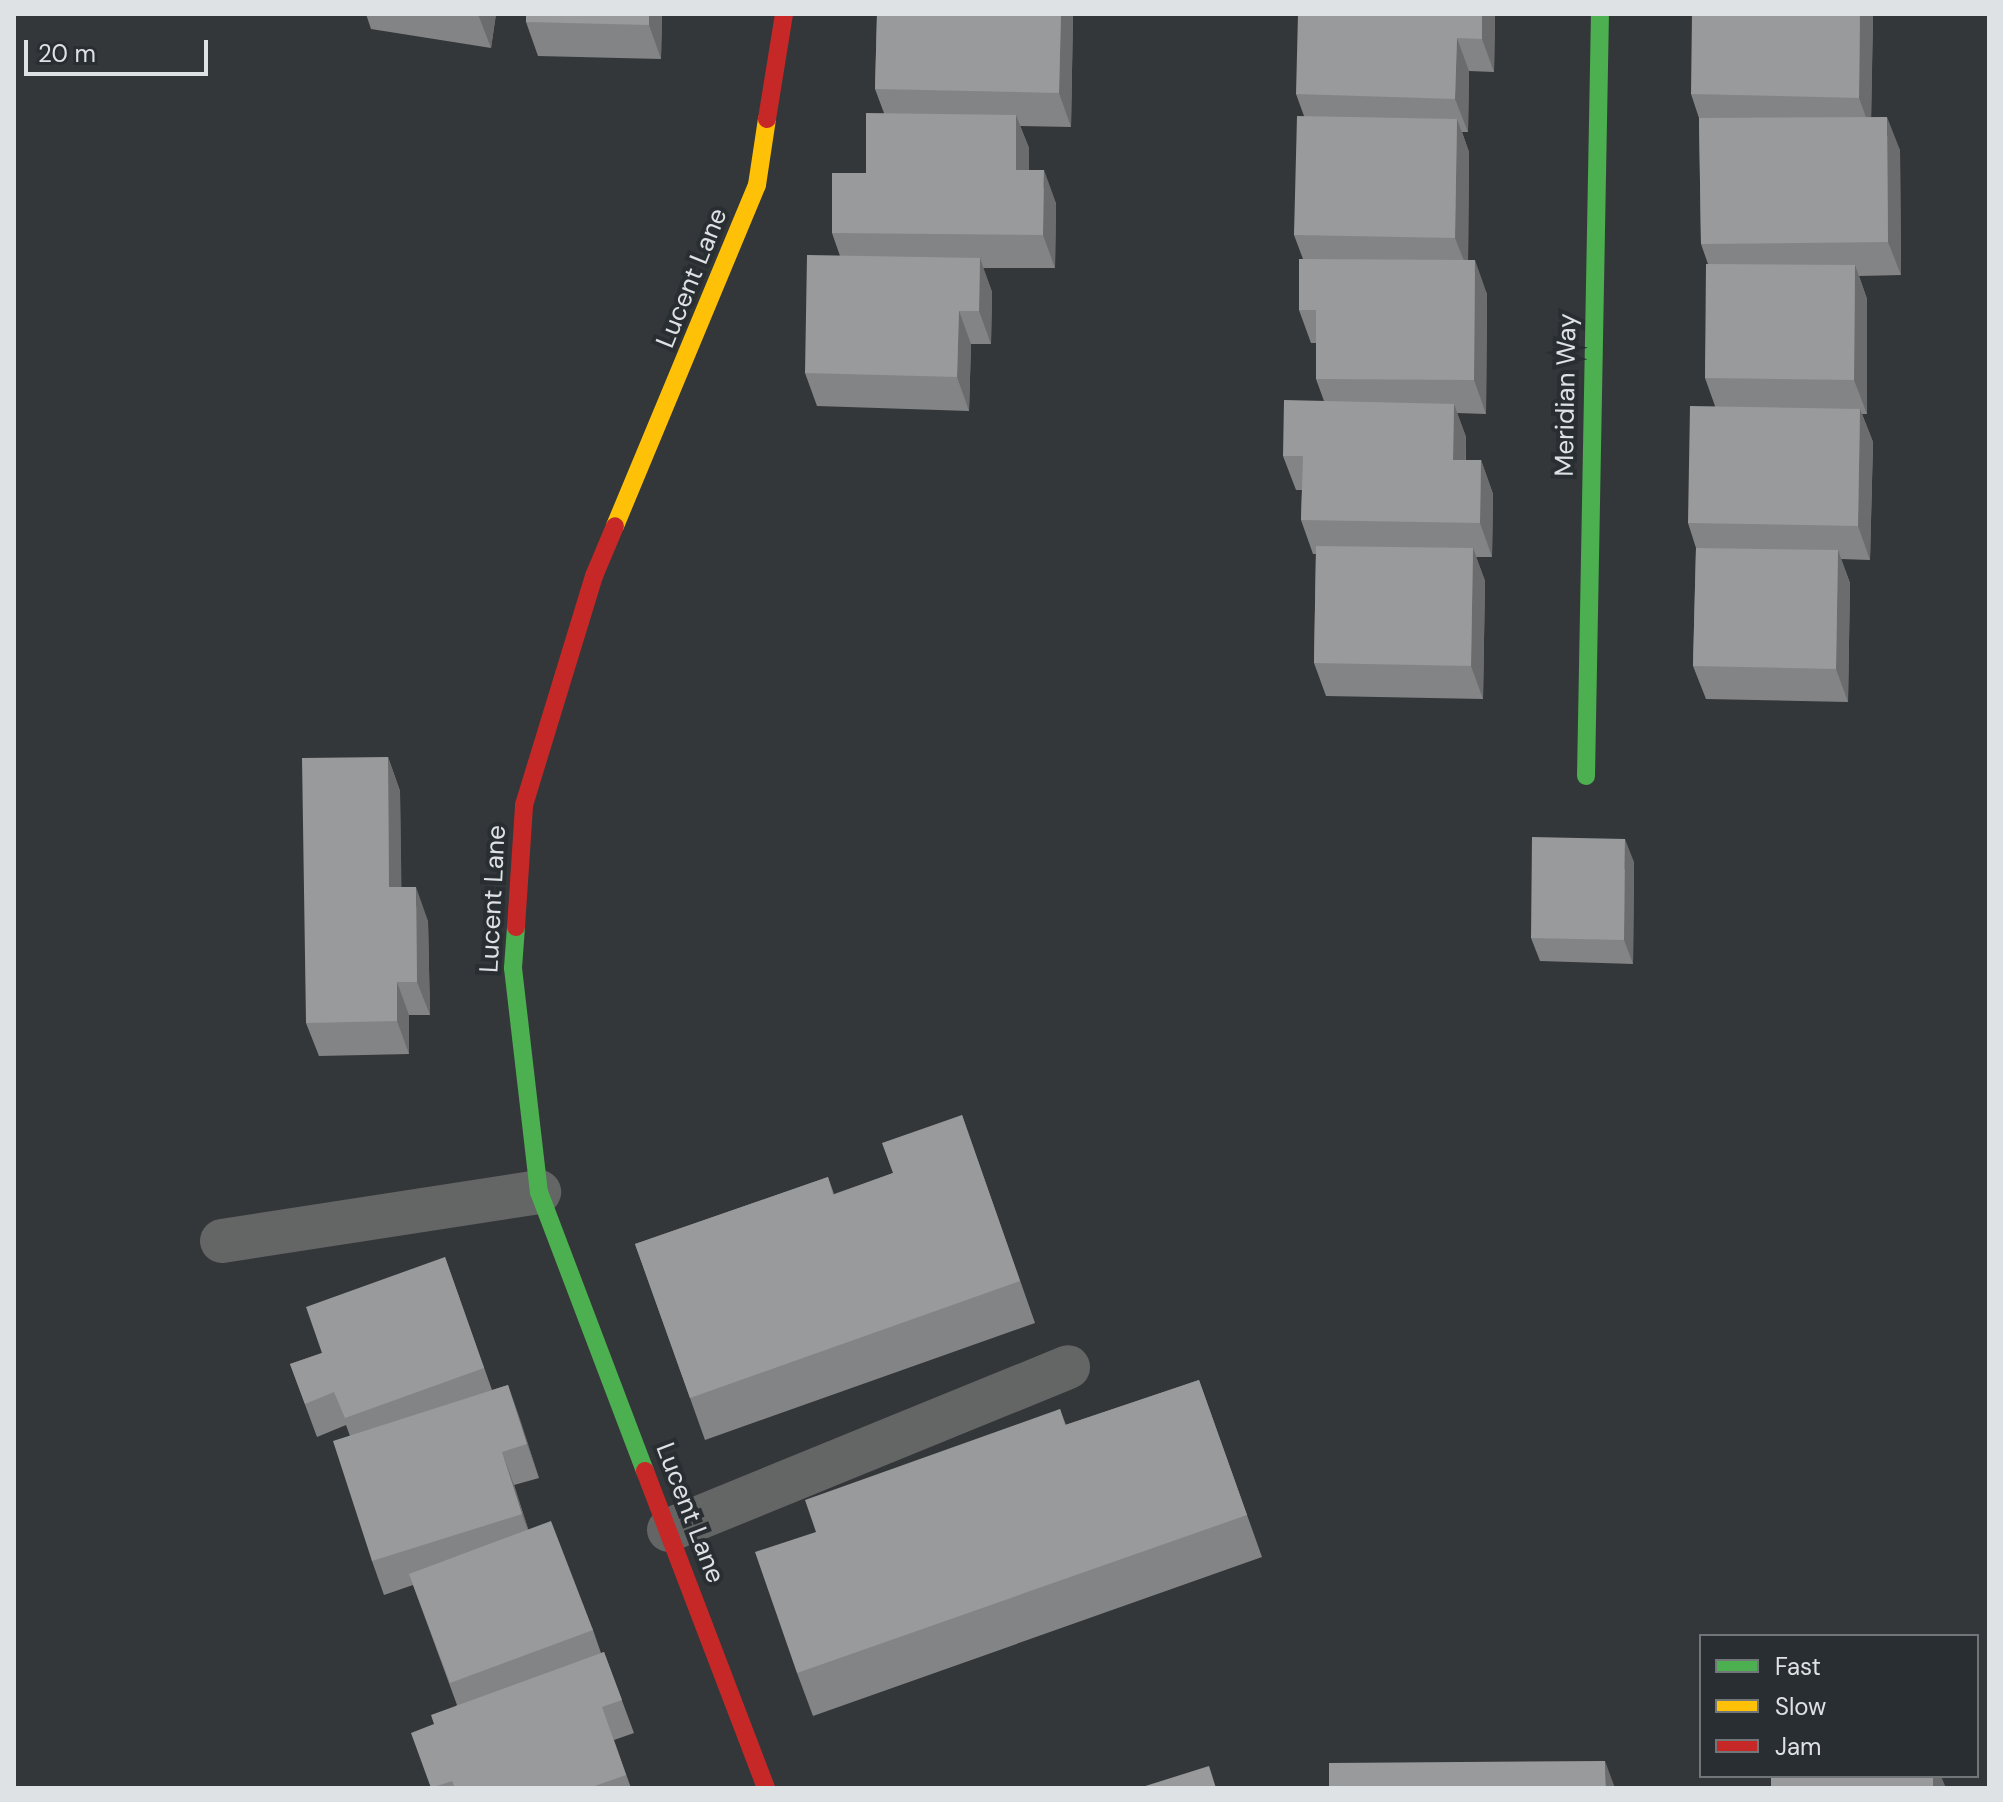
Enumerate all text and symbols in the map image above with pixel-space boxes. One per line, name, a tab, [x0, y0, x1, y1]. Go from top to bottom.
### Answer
scale bar	[28, 24, 212, 74]
text: 20 m	[38, 38, 96, 69]
street label: Lucent Lane	[650, 204, 734, 352]
street label: Meridian Way	[1549, 313, 1583, 477]
street label: Lucent Lane	[474, 824, 512, 974]
street label: Lucent Lane	[649, 1438, 731, 1588]
legend	[1699, 1634, 1979, 1778]
text: Fast	[1775, 1651, 1821, 1682]
text: Slow	[1775, 1691, 1826, 1722]
text: Jam	[1775, 1731, 1821, 1762]

